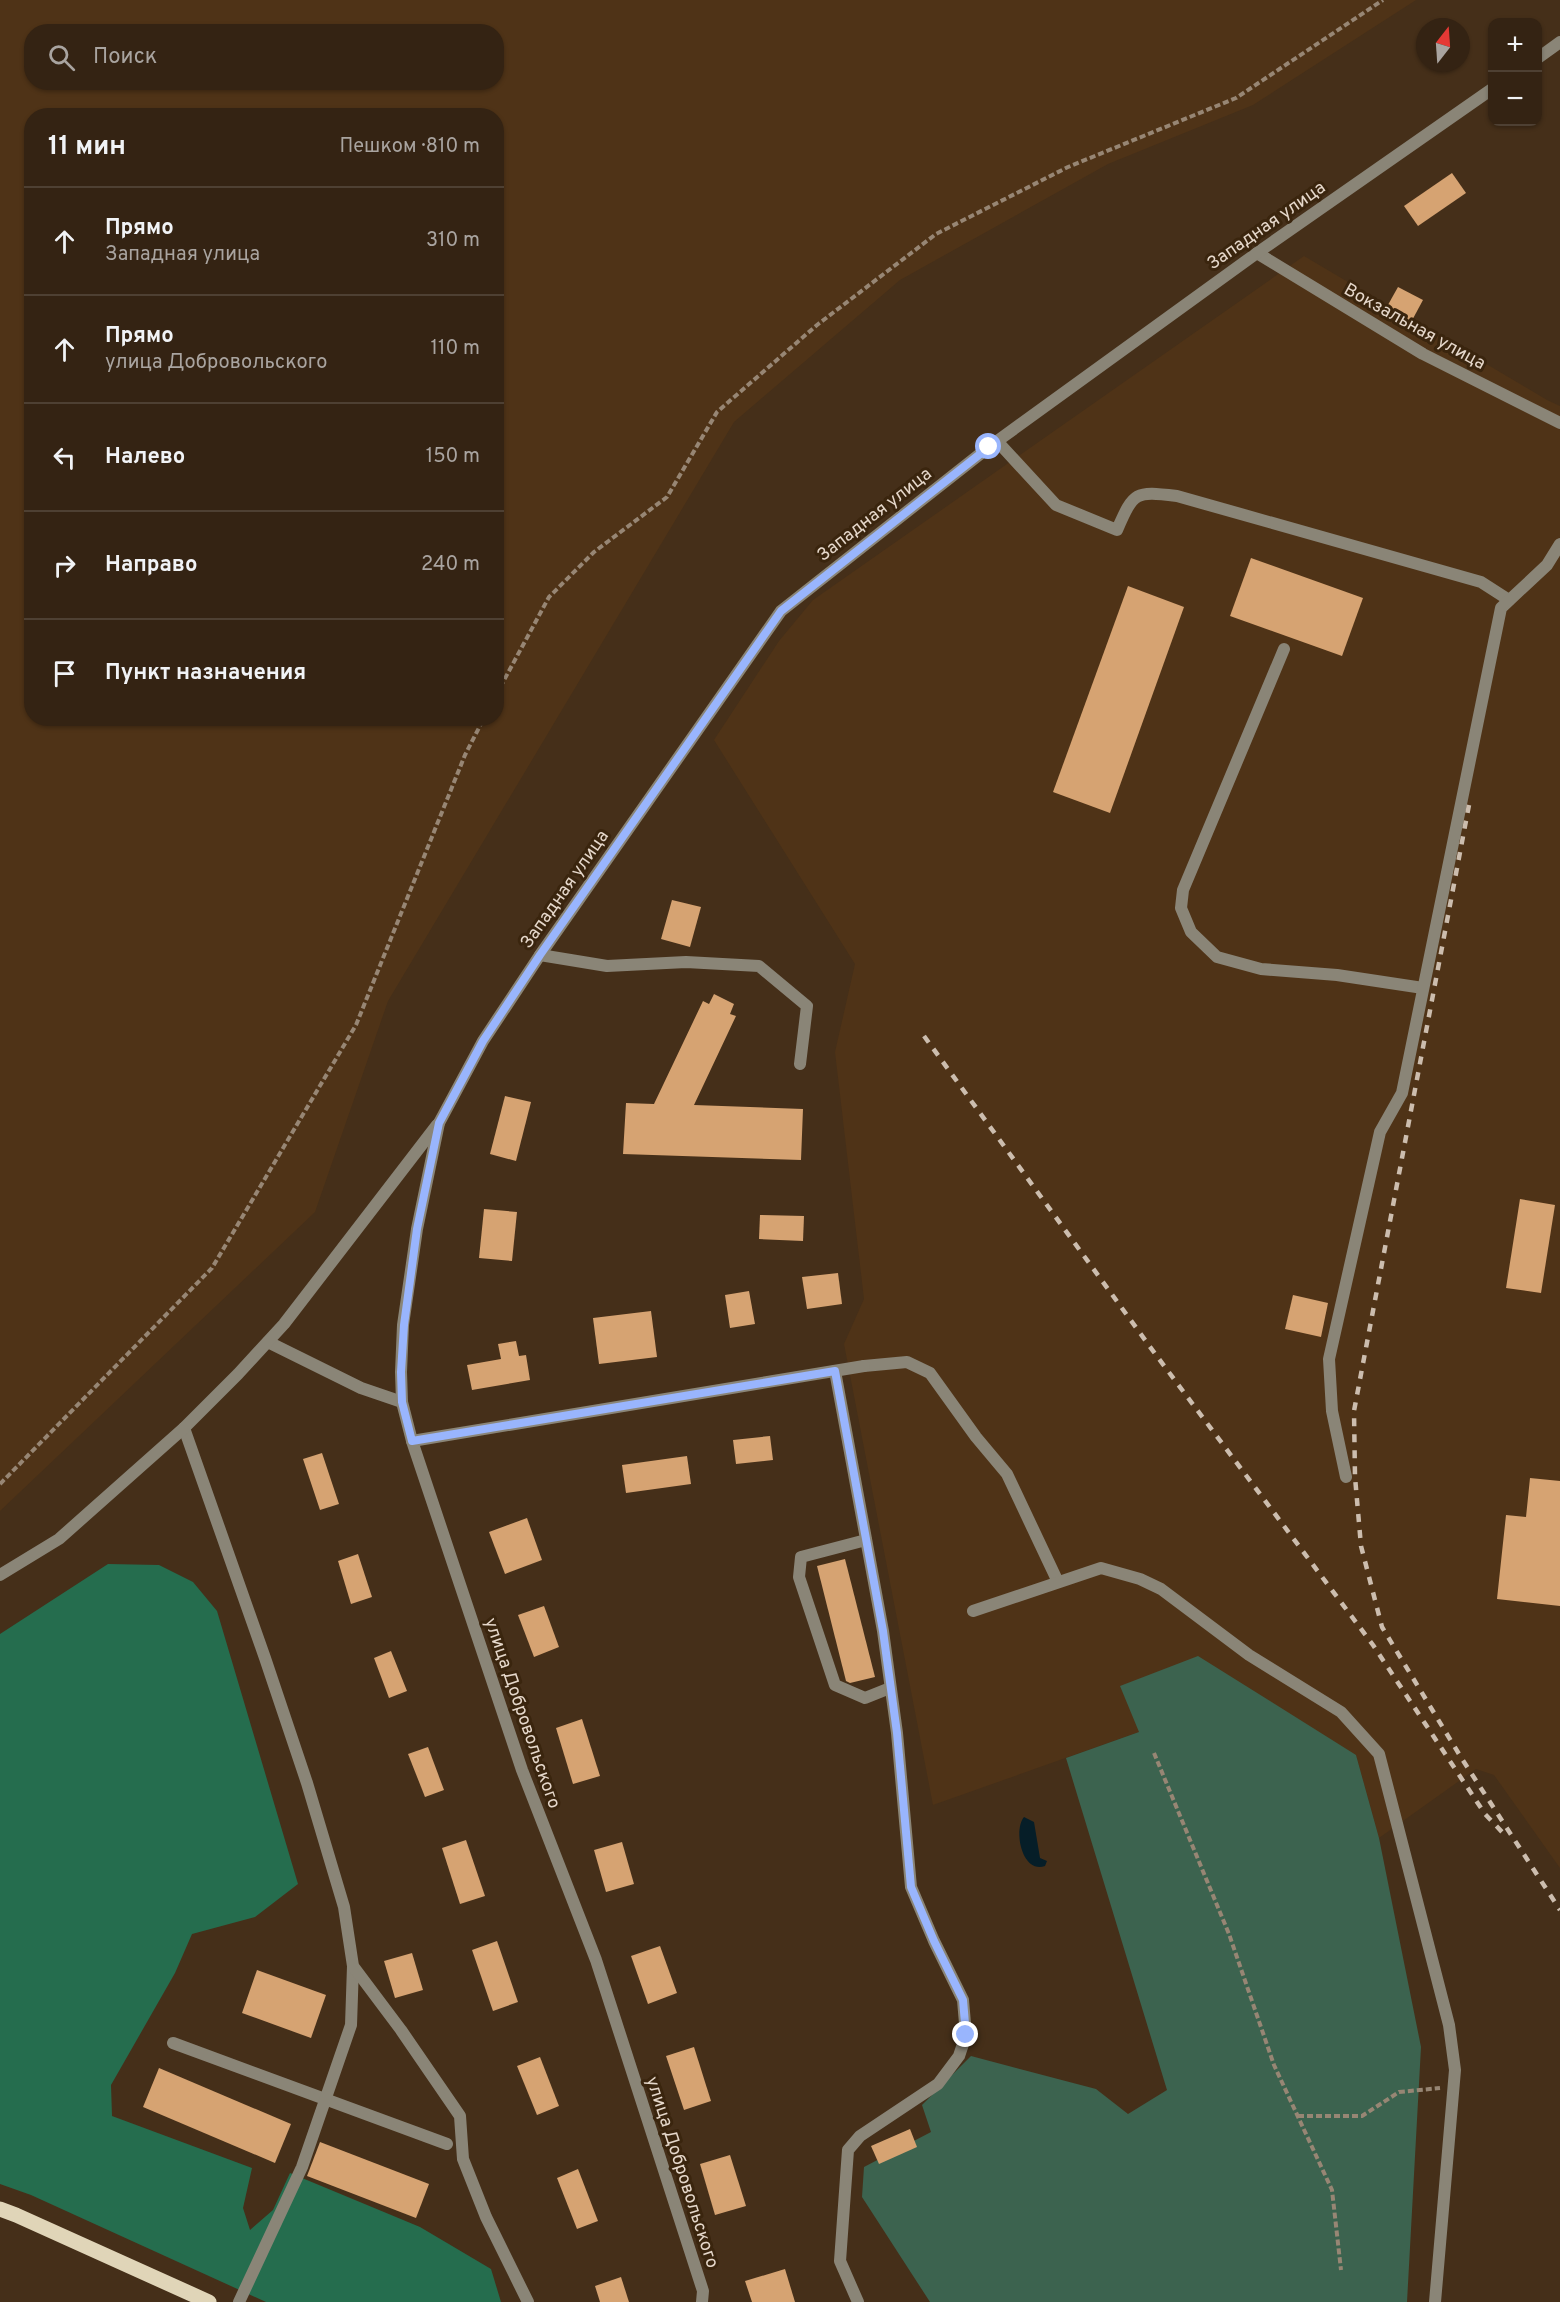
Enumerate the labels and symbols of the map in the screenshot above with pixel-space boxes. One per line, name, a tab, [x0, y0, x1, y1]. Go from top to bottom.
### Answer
north arrow	[1416, 18, 1470, 72]
street label: Западная улица	[1203, 177, 1331, 276]
street label: Вокзальная улица	[1339, 279, 1489, 376]
route start	[975, 433, 1001, 459]
street label: Западная улица	[813, 463, 937, 567]
street label: Западная улица	[516, 826, 615, 954]
street label: улица Добровольского	[478, 1615, 565, 1812]
route end	[952, 2021, 978, 2047]
street label: улица Добровольского	[640, 2074, 723, 2271]

